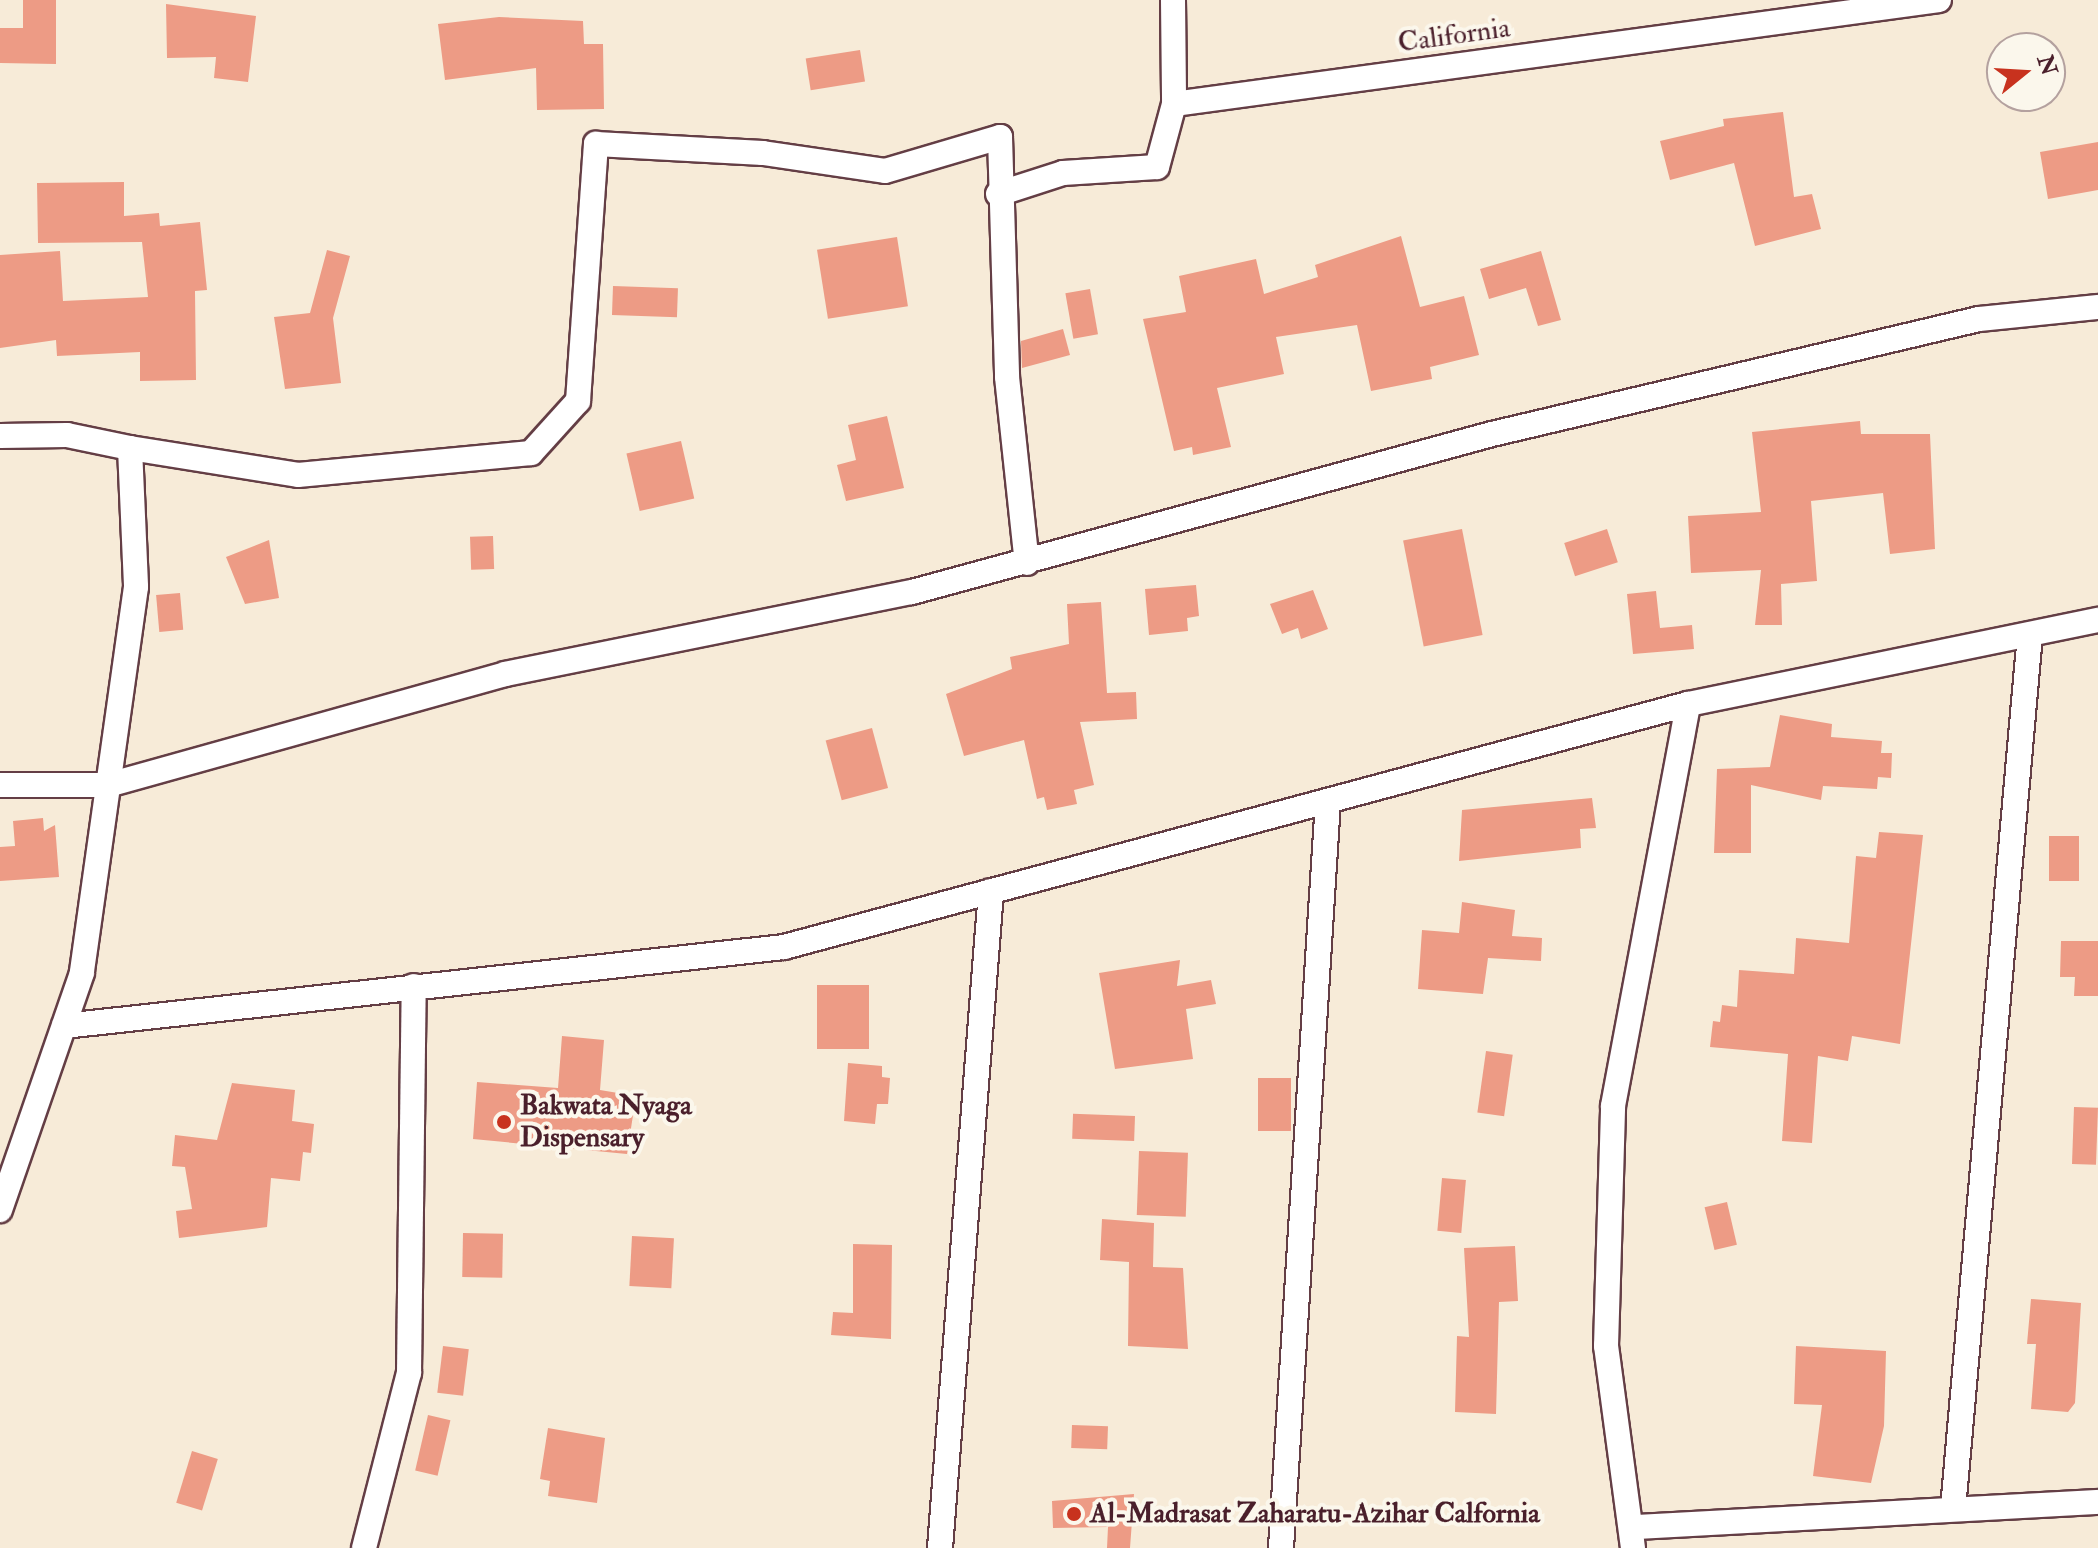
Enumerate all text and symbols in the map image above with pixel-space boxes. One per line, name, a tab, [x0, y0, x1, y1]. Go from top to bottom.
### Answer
street label: California	[1396, 12, 1512, 60]
north arrow	[1986, 32, 2066, 112]
text: N	[2031, 51, 2063, 79]
place label: Bakwata Nyaga Dispensary	[520, 1089, 692, 1155]
marker: Bakwata Nyaga Dispensary	[495, 1113, 513, 1131]
place label: Al-Madrasat Zaharatu-Azihar Calfornia	[1090, 1497, 1540, 1531]
marker: Al-Madrasat Zaharatu-Azihar Calfornia	[1065, 1505, 1083, 1523]

